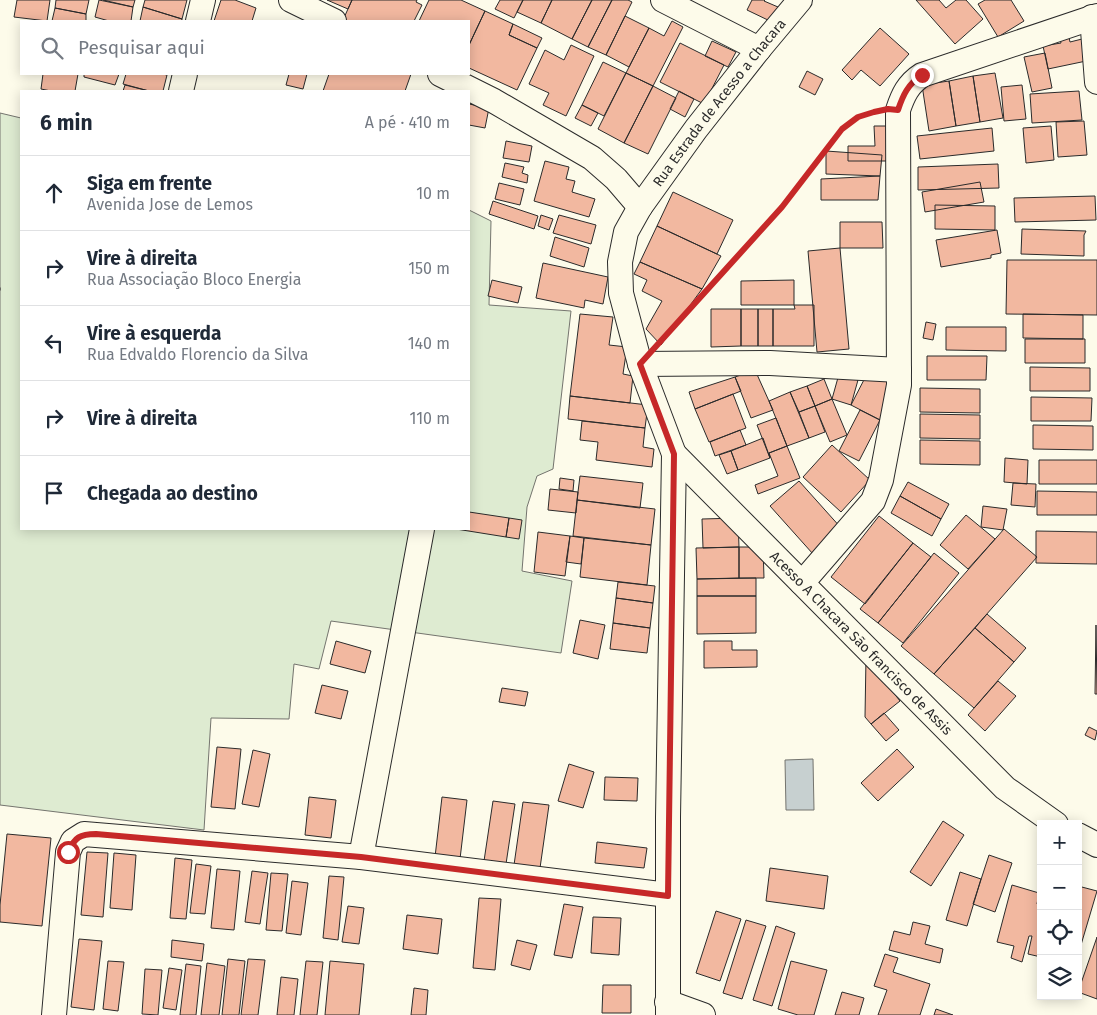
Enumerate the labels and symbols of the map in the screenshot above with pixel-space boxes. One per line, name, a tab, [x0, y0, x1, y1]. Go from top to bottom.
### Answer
street label: Rua Estrada de Acesso a Chacara	[649, 15, 789, 190]
route end	[911, 64, 934, 87]
street label: Acesso A Chacara São francisco de Assis	[766, 547, 956, 739]
route start	[57, 841, 80, 864]

